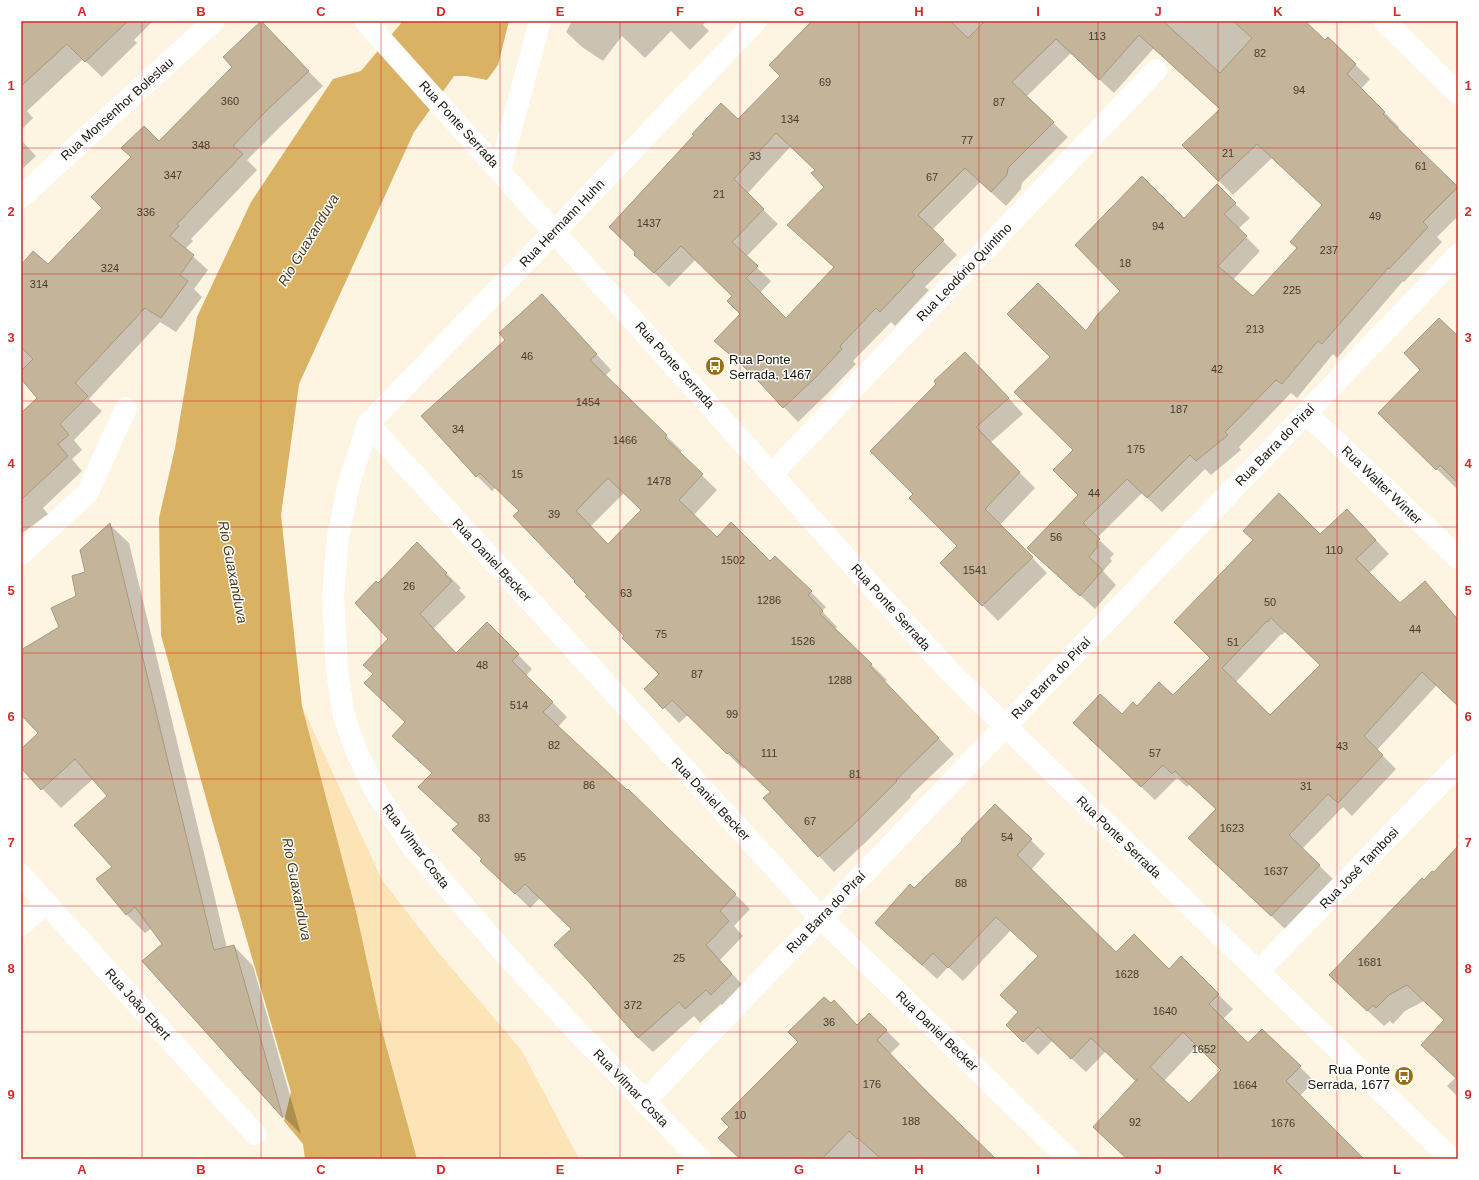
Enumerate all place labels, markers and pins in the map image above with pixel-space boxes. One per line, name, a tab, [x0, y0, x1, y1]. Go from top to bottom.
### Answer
place label: Rua Ponte Serrada, 1467	[729, 352, 811, 382]
bus stop icon: Rua Ponte Serrada, 1467	[704, 355, 726, 377]
place label: Rua Ponte Serrada, 1677	[1308, 1062, 1390, 1092]
bus stop icon: Rua Ponte Serrada, 1677	[1393, 1065, 1415, 1087]

